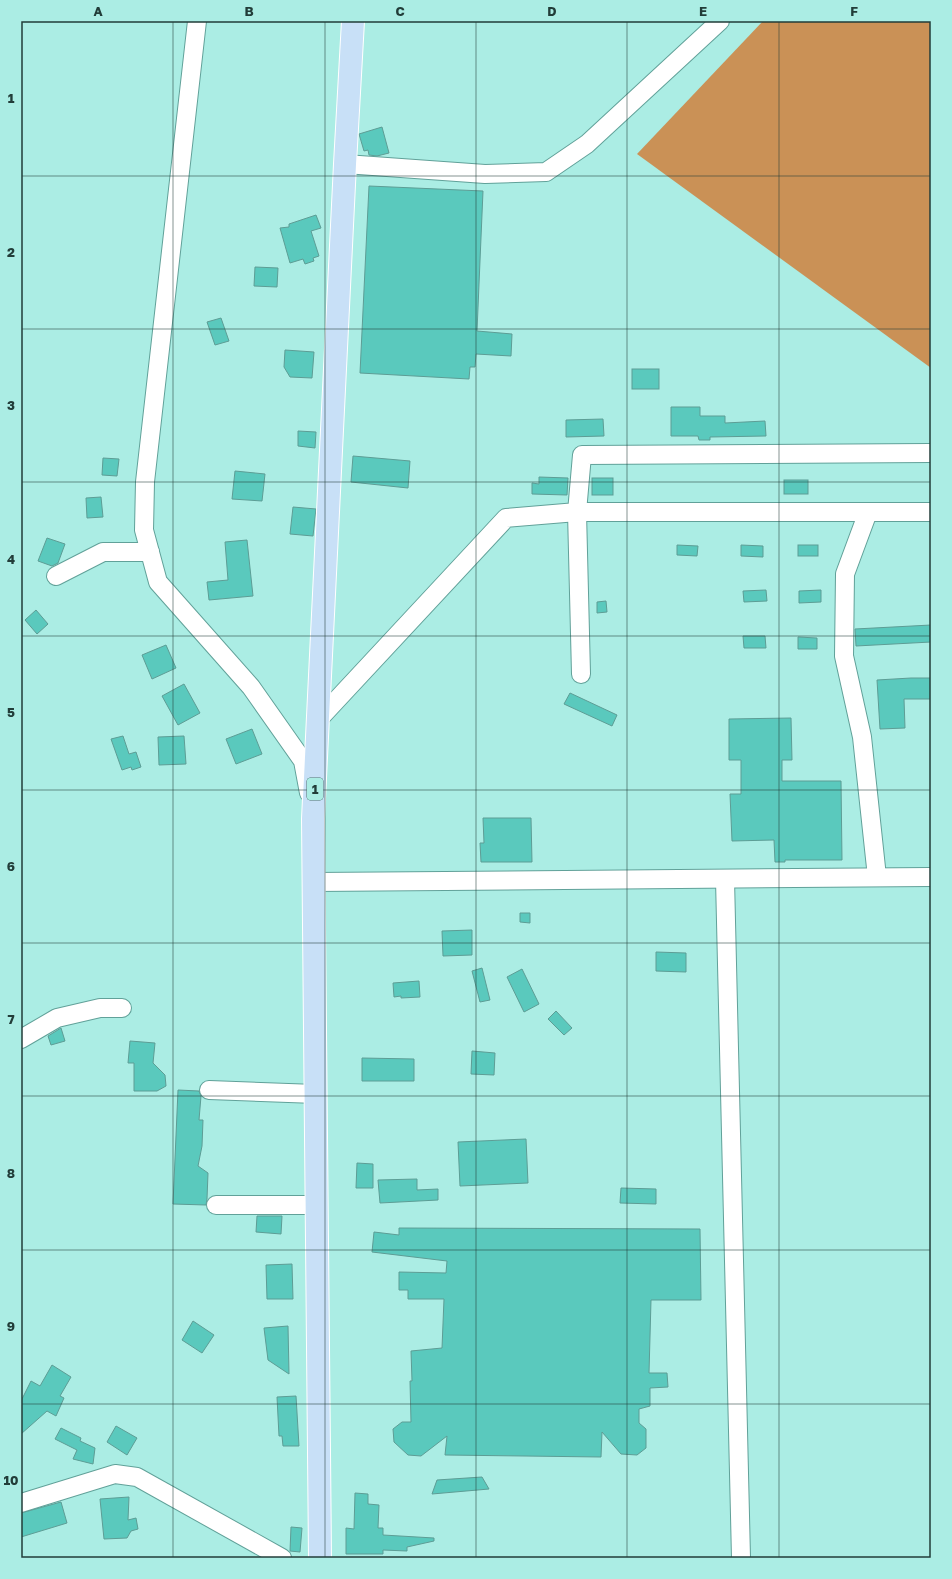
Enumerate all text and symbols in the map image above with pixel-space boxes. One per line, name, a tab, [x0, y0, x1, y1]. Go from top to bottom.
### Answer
text: A	[93, 3, 103, 19]
text: B	[244, 3, 254, 19]
text: C	[395, 3, 405, 19]
text: D	[547, 3, 557, 19]
text: E	[699, 3, 707, 19]
text: F	[850, 3, 858, 19]
text: 1	[8, 90, 15, 106]
text: 2	[7, 244, 15, 260]
text: 3	[7, 397, 15, 413]
text: 4	[7, 551, 15, 567]
text: 5	[7, 704, 15, 720]
road number: 1	[307, 778, 323, 800]
text: 6	[7, 858, 15, 874]
text: 7	[7, 1011, 15, 1027]
text: 8	[7, 1165, 15, 1181]
text: 9	[7, 1318, 15, 1334]
text: 10	[3, 1472, 19, 1488]

